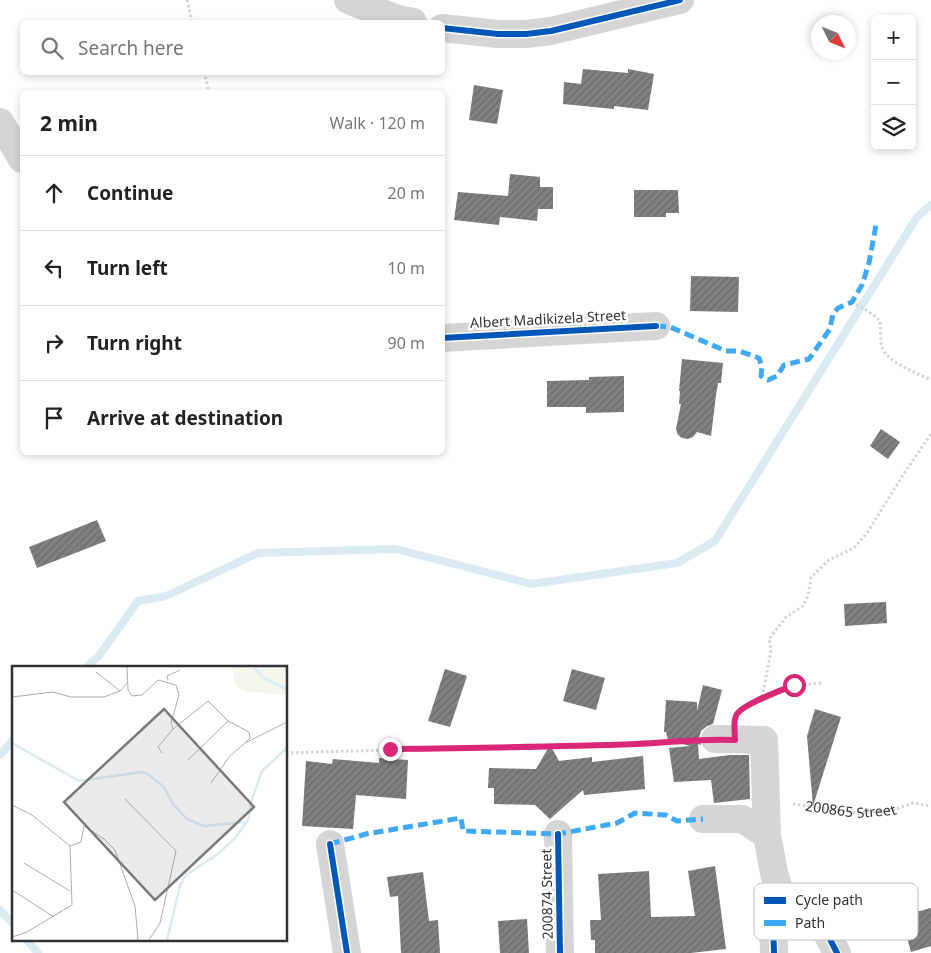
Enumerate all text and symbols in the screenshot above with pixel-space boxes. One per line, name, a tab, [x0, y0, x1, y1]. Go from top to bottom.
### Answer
north arrow	[811, 15, 856, 60]
map controls	[871, 15, 916, 150]
button: +	[871, 15, 916, 60]
search box	[20, 20, 445, 75]
icon: search	[38, 34, 66, 62]
text: Search here	[78, 35, 184, 61]
button: −	[871, 60, 916, 105]
button: layers	[871, 105, 916, 150]
text: 2 min	[40, 109, 98, 137]
text: Walk · 120 m	[330, 112, 425, 134]
icon: ahead	[40, 179, 68, 207]
text: Continue	[87, 180, 173, 206]
text: 20 m	[388, 182, 425, 204]
icon: left	[40, 254, 68, 282]
text: Turn left	[87, 255, 168, 281]
text: 10 m	[388, 257, 425, 279]
street label: Albert Madikizela Street	[470, 305, 626, 332]
icon: right	[40, 329, 68, 357]
text: Turn right	[87, 330, 182, 356]
text: 90 m	[388, 332, 425, 354]
icon: arrive	[40, 404, 68, 432]
text: Arrive at destination	[87, 405, 283, 431]
inset map	[12, 666, 288, 940]
route start	[783, 674, 806, 697]
route end	[379, 738, 402, 761]
street label: 200865 Street	[804, 796, 899, 822]
street label: 200874 Street	[536, 848, 557, 940]
legend	[754, 883, 918, 940]
text: Cycle path	[795, 890, 863, 909]
text: Path	[795, 913, 825, 932]

